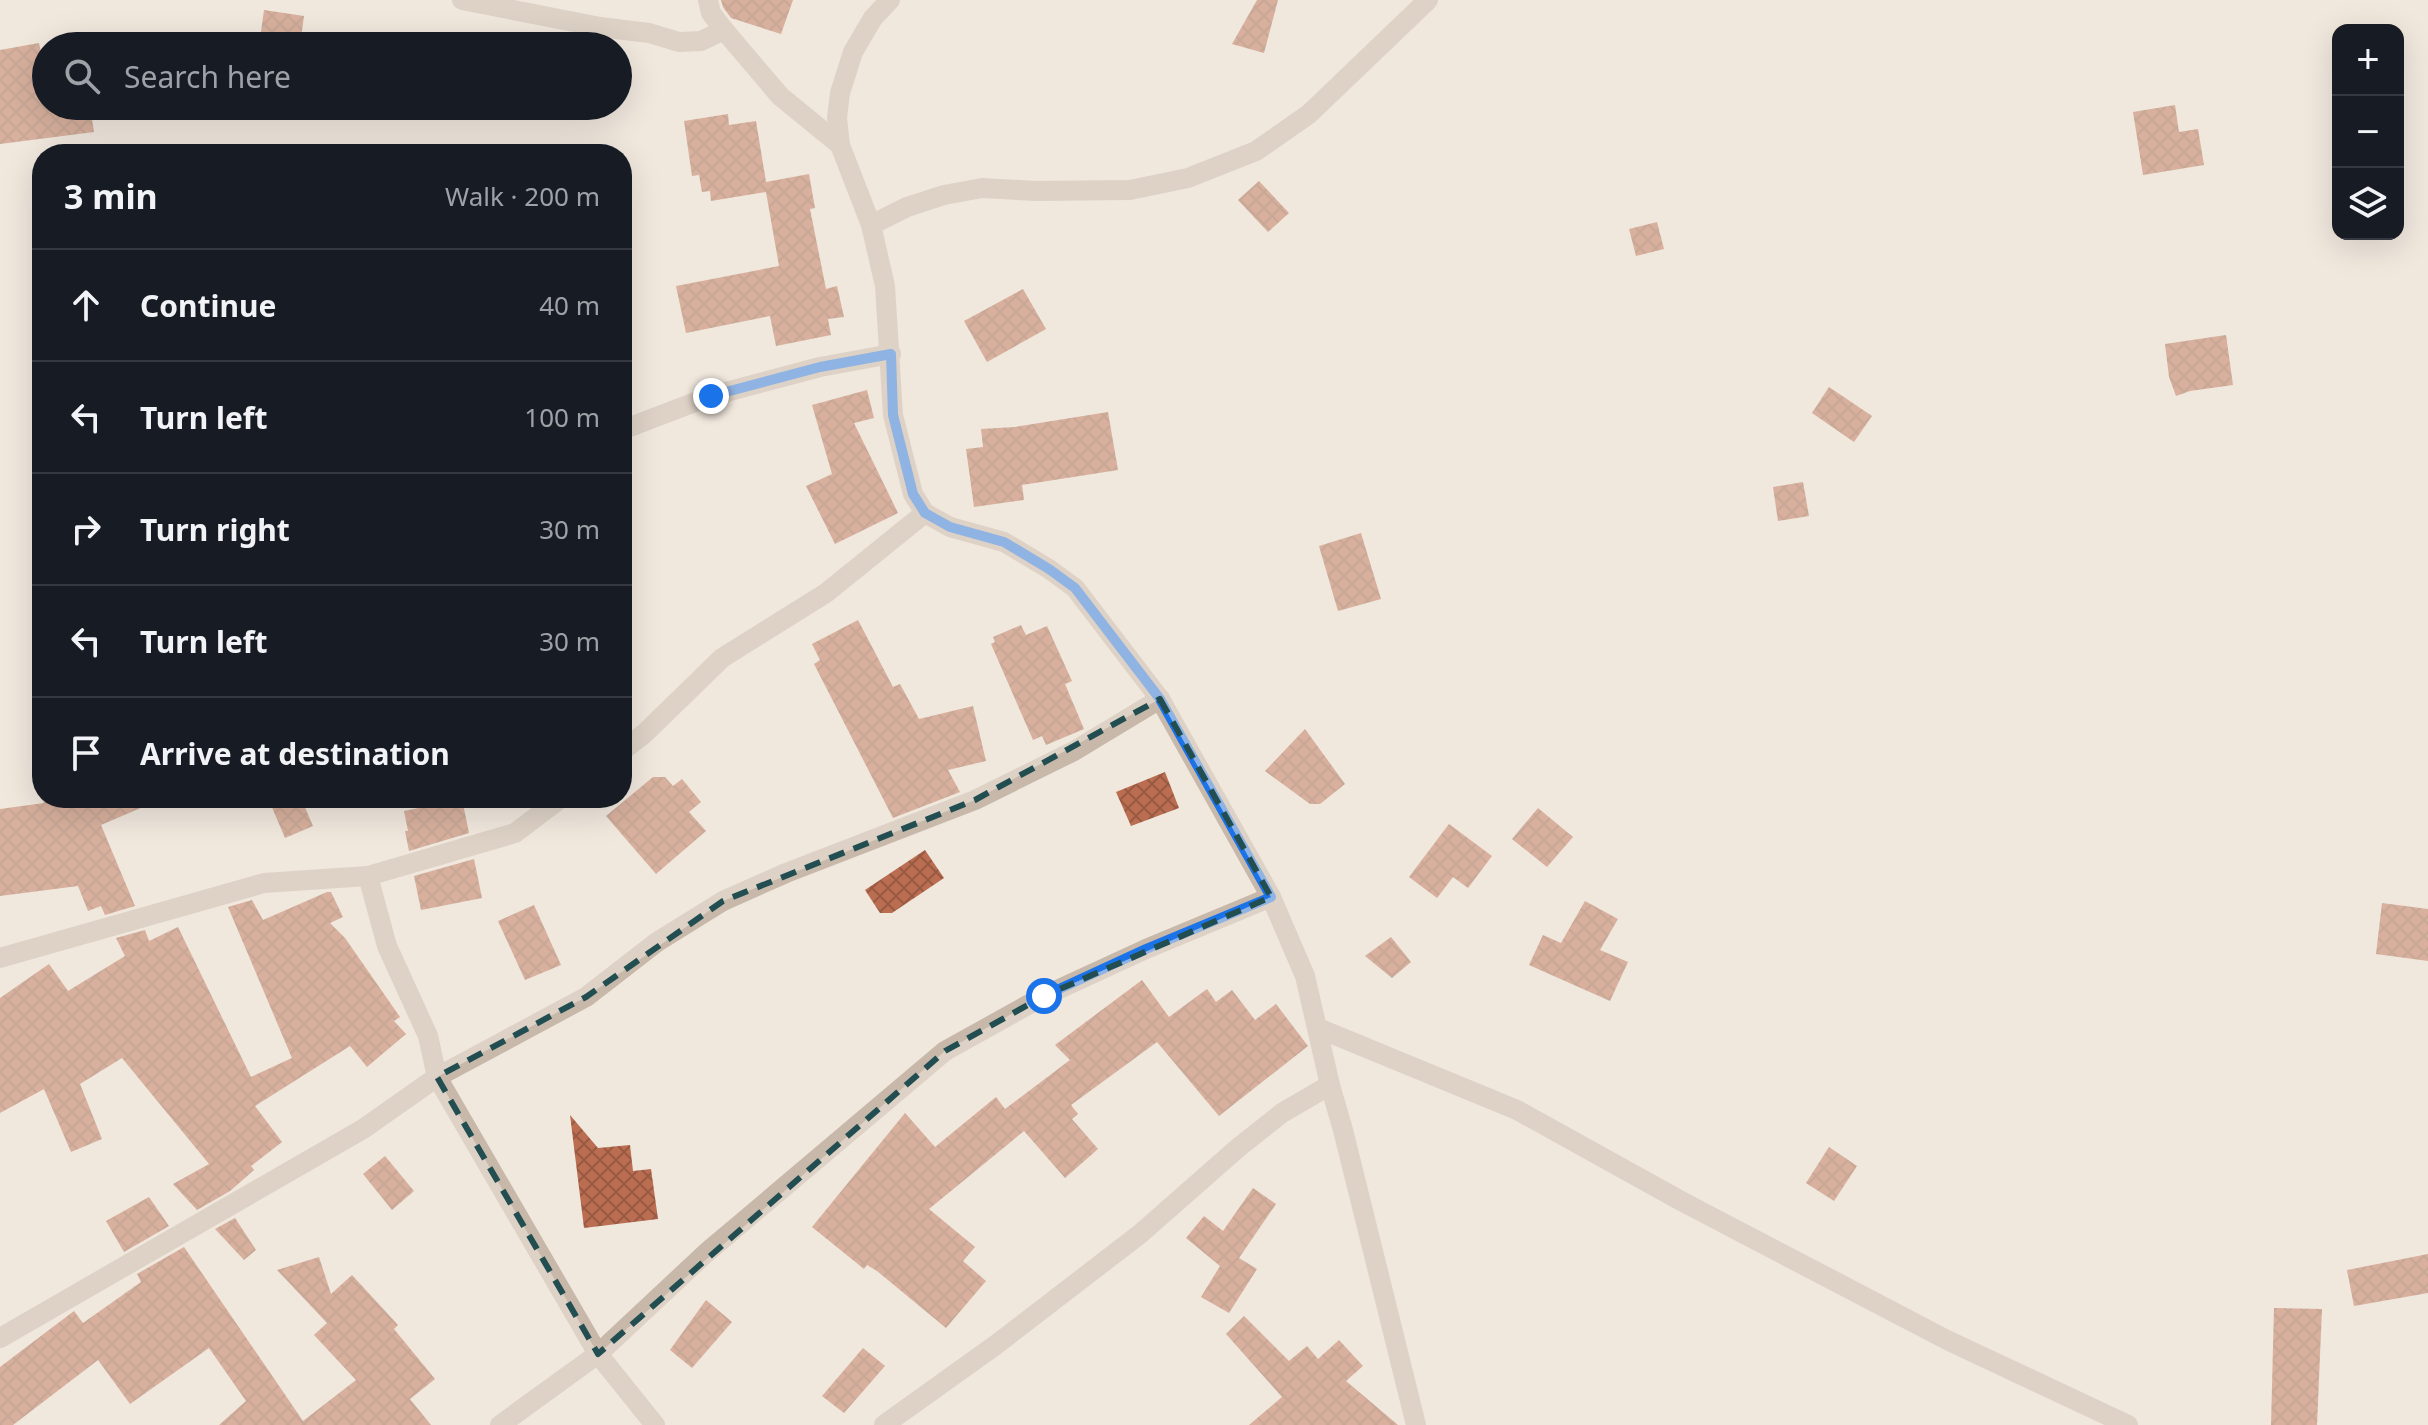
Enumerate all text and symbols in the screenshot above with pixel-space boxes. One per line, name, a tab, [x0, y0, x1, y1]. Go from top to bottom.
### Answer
map controls	[2332, 24, 2404, 240]
button: +	[2332, 24, 2404, 96]
search box	[32, 32, 632, 120]
icon: search	[60, 54, 104, 98]
text: Search here	[124, 56, 291, 97]
button: −	[2332, 96, 2404, 168]
button: layers	[2332, 168, 2404, 240]
text: 3 min	[64, 173, 158, 219]
text: Walk · 200 m	[445, 178, 600, 214]
icon: ahead	[64, 283, 108, 327]
text: Continue	[140, 285, 276, 326]
text: 40 m	[539, 287, 600, 323]
route end	[693, 378, 729, 414]
icon: left	[64, 395, 108, 439]
text: Turn left	[140, 397, 268, 438]
text: 100 m	[524, 399, 600, 435]
icon: right	[64, 507, 108, 551]
text: Turn right	[140, 509, 290, 550]
text: 30 m	[539, 511, 600, 547]
icon: left	[64, 619, 108, 663]
text: Turn left	[140, 621, 268, 662]
text: 30 m	[539, 623, 600, 659]
icon: arrive	[64, 731, 108, 775]
text: Arrive at destination	[140, 733, 450, 774]
route start	[1026, 978, 1062, 1014]

